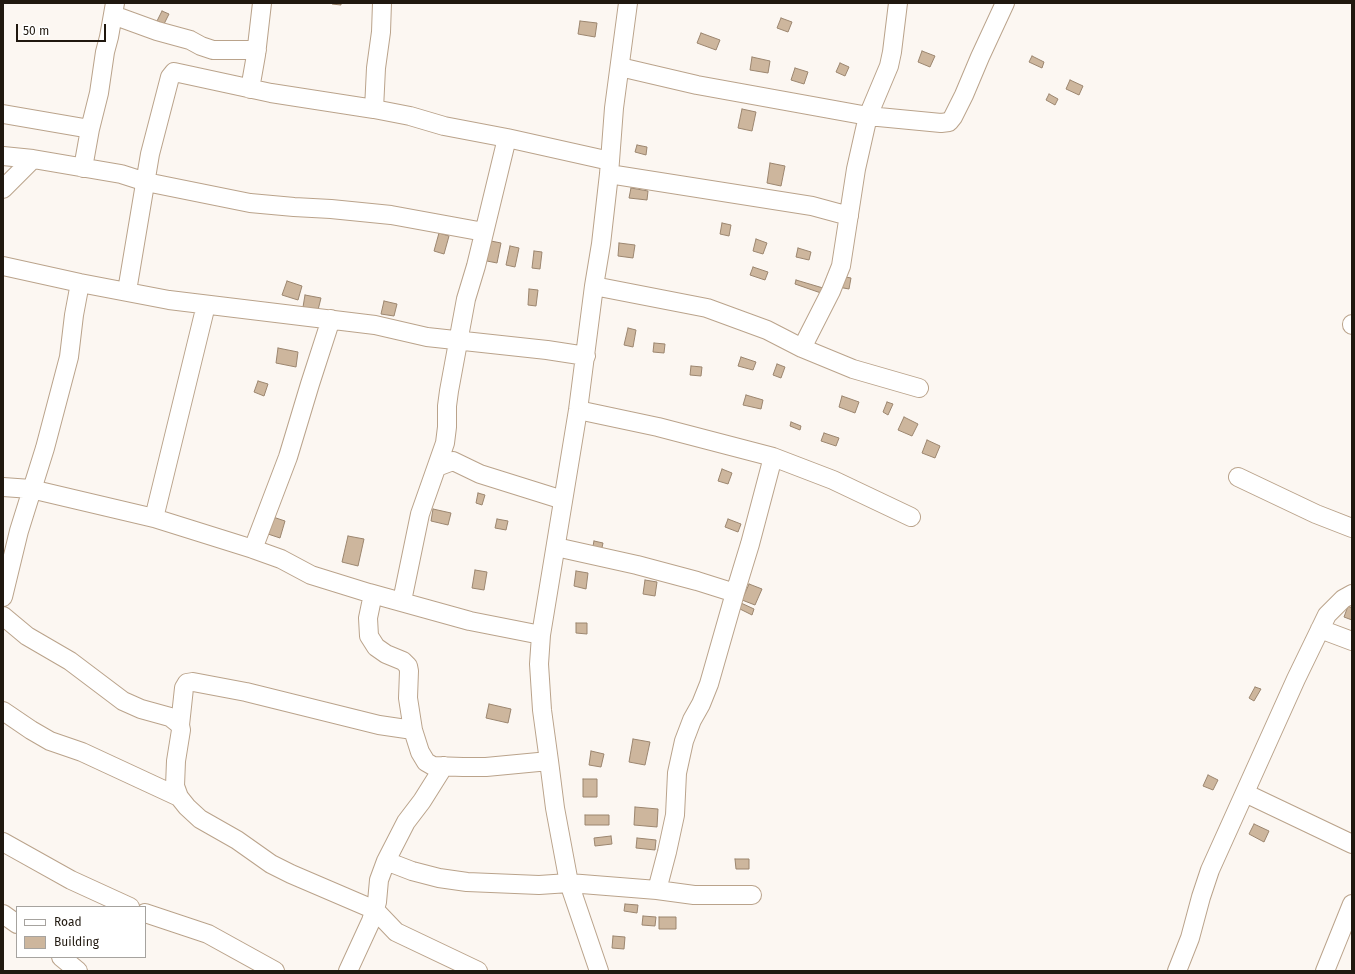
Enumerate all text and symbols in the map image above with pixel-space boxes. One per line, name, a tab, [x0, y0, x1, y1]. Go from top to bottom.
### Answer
scale bar	[18, 16, 108, 42]
text: 50 m	[23, 24, 49, 38]
legend	[16, 906, 146, 958]
text: Road	[54, 915, 82, 929]
text: Building	[54, 935, 99, 949]

